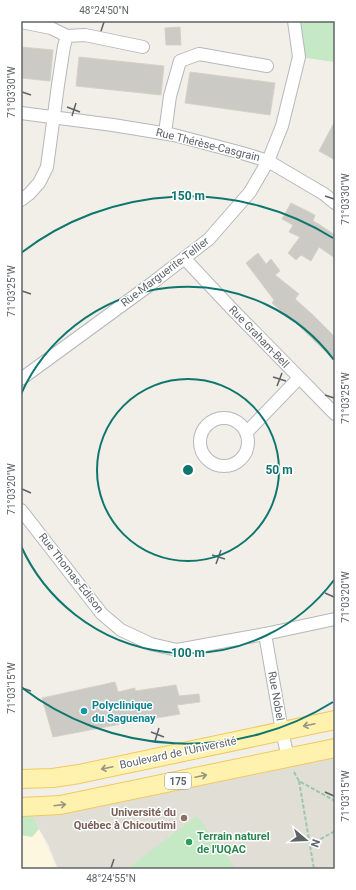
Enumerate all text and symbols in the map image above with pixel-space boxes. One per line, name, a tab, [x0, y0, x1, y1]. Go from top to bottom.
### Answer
text: 48°24'50"N	[79, 5, 129, 16]
text: 71°03'30"W	[6, 66, 17, 118]
street label: Rue Thérèse-Casgrain	[155, 126, 261, 164]
text: 71°03'30"W	[340, 173, 351, 225]
text: 150 m	[171, 189, 205, 203]
street label: Rue Marguerite-Tellier	[118, 234, 212, 309]
text: 71°03'25"W	[6, 265, 17, 317]
street label: Rue Graham-Bell	[226, 303, 292, 371]
text: 71°03'25"W	[340, 372, 351, 424]
text: 71°03'20"W	[6, 463, 17, 515]
centre of rings	[181, 463, 195, 477]
text: 50 m	[265, 463, 293, 477]
street label: Rue Thomas-Edison	[36, 531, 106, 615]
text: 71°03'20"W	[340, 571, 351, 623]
text: 100 m	[171, 646, 205, 660]
text: 71°03'15"W	[6, 662, 17, 714]
street label: Rue Nobel	[265, 670, 287, 722]
place label: Polyclinique du Saguenay	[92, 699, 156, 725]
marker: Polyclinique du Saguenay	[79, 706, 89, 716]
one-way arrow	[302, 722, 315, 730]
street label: Boulevard de l'Université	[118, 734, 238, 772]
one-way arrow	[101, 765, 114, 773]
text: 71°03'15"W	[340, 770, 351, 822]
one-way arrow	[194, 772, 207, 780]
road number: 175	[165, 773, 191, 789]
one-way arrow	[53, 801, 66, 809]
place label: Université du Québec à Chicoutimi	[74, 806, 176, 832]
marker: Université du Québec à Chicoutimi	[179, 813, 189, 823]
north arrow	[286, 820, 326, 860]
place label: Terrain naturel de l'UQAC	[197, 830, 270, 856]
marker: Terrain naturel de l'UQAC	[184, 837, 194, 847]
text: N	[307, 837, 322, 849]
text: 48°24'55"N	[86, 873, 136, 884]

